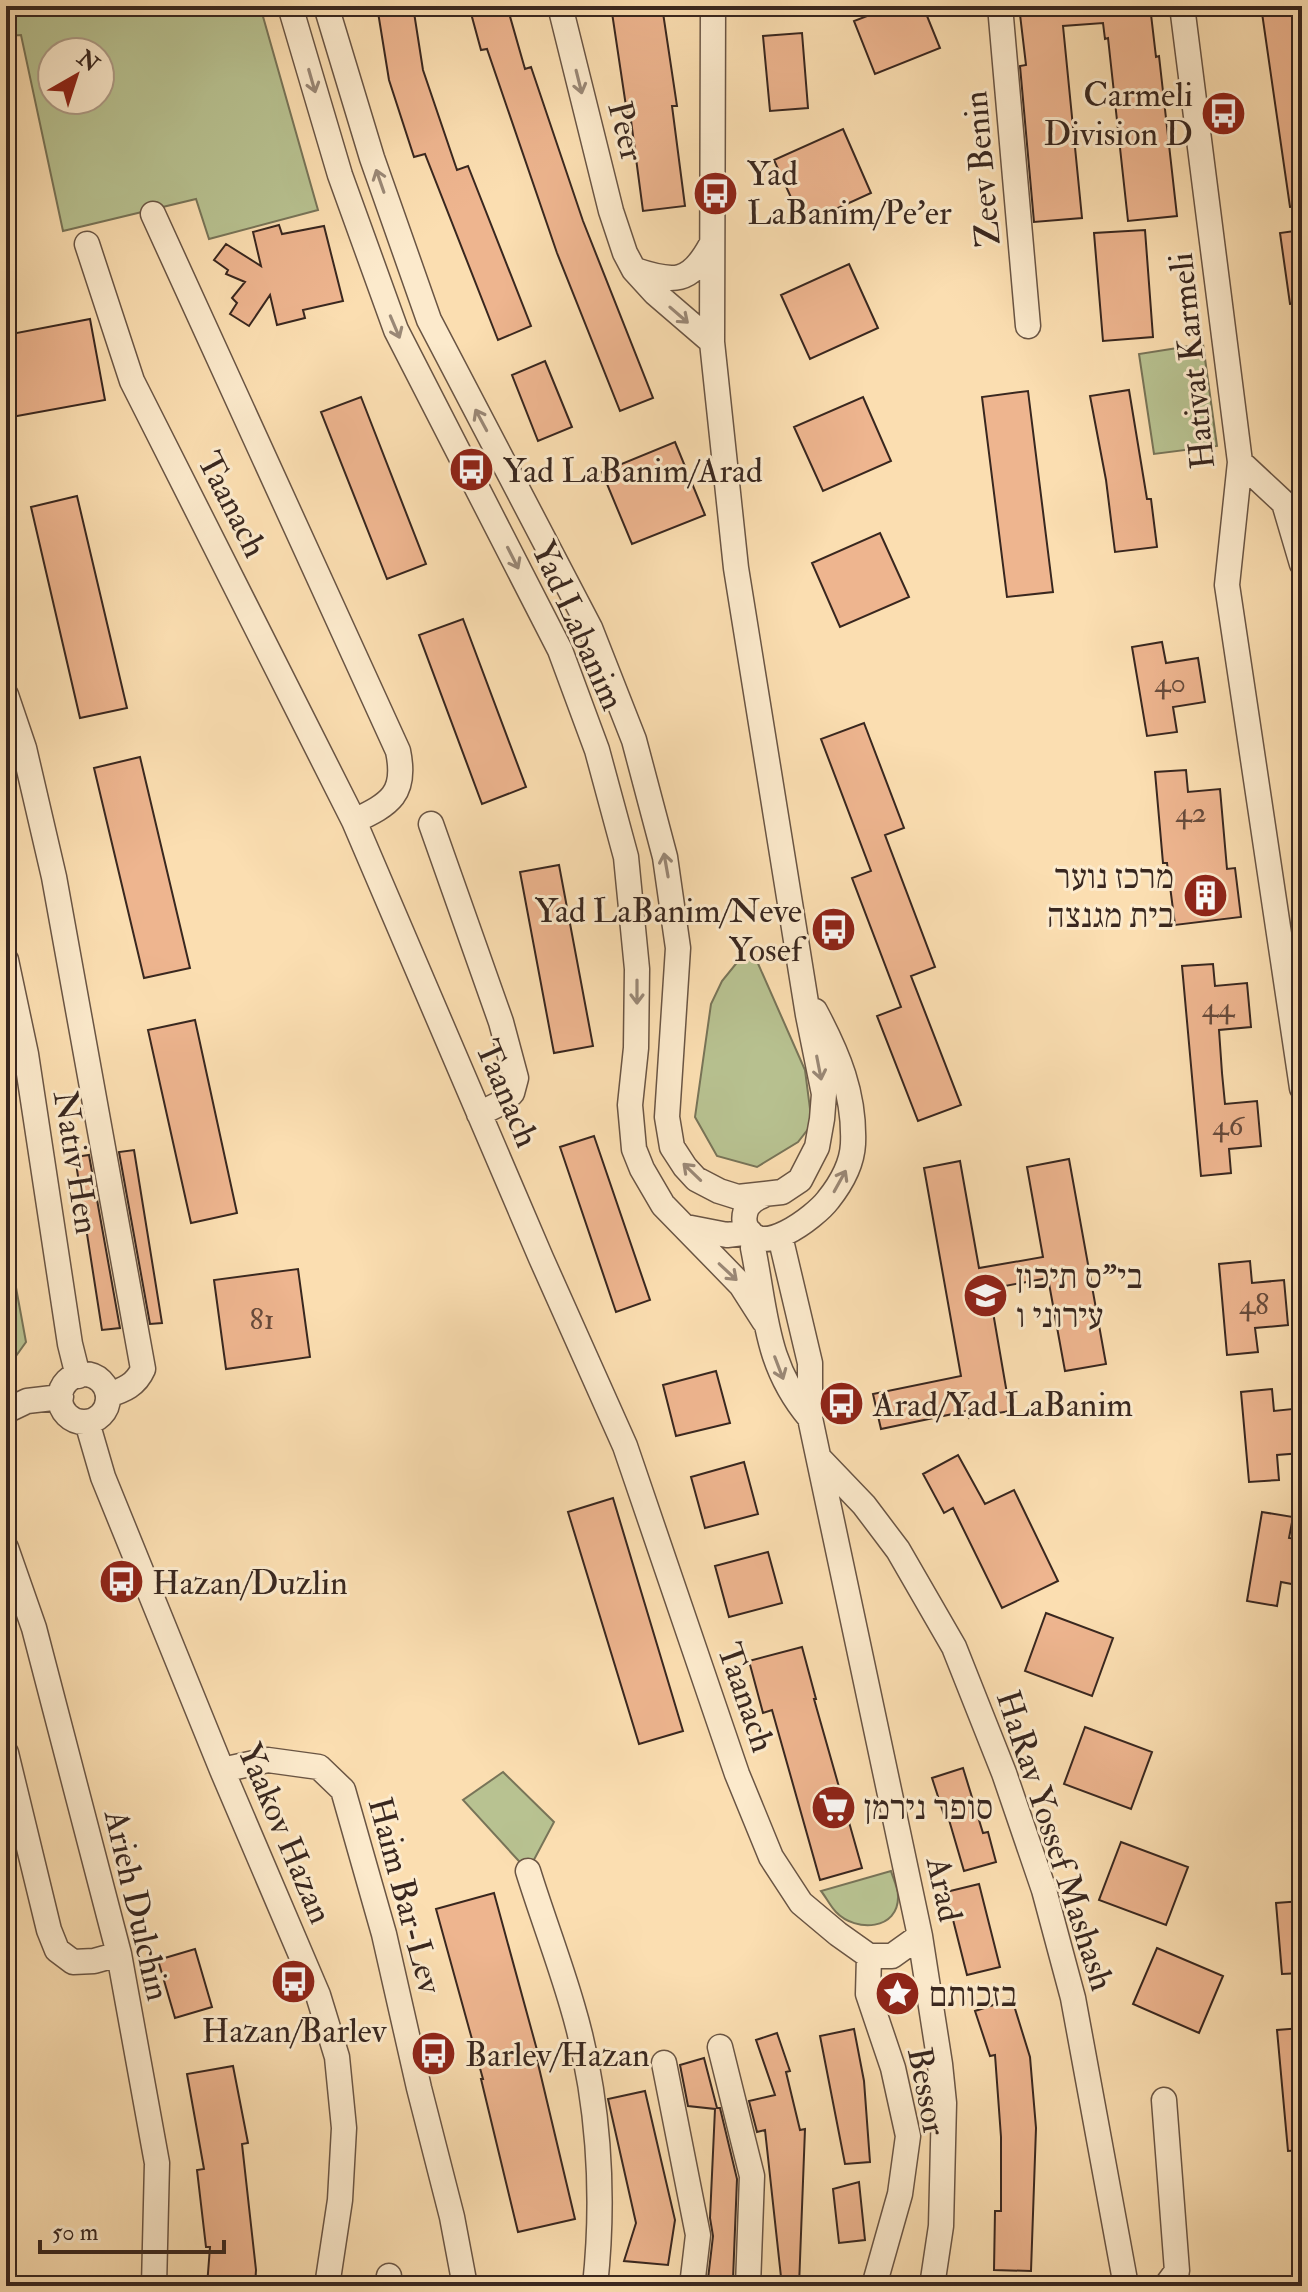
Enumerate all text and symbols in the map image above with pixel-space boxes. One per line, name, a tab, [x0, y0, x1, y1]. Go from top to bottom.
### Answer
north arrow	[36, 36, 116, 116]
text: N	[71, 44, 105, 79]
one-way arrow	[305, 67, 320, 93]
one-way arrow	[573, 68, 588, 94]
place label: Carmeli Division D	[1043, 74, 1193, 156]
street label: Zeev Benin	[954, 89, 1011, 249]
bus stop icon: Carmeli Division D	[1200, 90, 1248, 138]
street label: Peer	[597, 97, 654, 166]
place label: Yad LaBanim/Pe'er	[747, 153, 952, 235]
one-way arrow	[372, 169, 386, 194]
bus stop icon: Yad LaBanim/Pe'er	[692, 169, 740, 217]
street label: Hativat Karmeli	[1160, 251, 1225, 471]
one-way arrow	[668, 306, 688, 324]
one-way arrow	[389, 314, 404, 339]
one-way arrow	[473, 409, 489, 432]
street label: Taanach	[187, 445, 276, 565]
bus stop icon: Yad LaBanim/Arad	[448, 446, 496, 494]
place label: Yad LaBanim/Arad	[503, 450, 763, 493]
street label: Yad Labanim	[521, 534, 634, 717]
one-way arrow	[506, 546, 522, 570]
house number: 40	[1154, 664, 1186, 701]
house number: 42	[1175, 794, 1207, 831]
one-way arrow	[657, 853, 672, 878]
place label: מרכז נוער בית מגנצה	[1047, 856, 1174, 938]
building icon: מרכז נוער בית מגנצה	[1181, 872, 1229, 920]
place label: Yad LaBanim/Neve Yosef	[535, 890, 807, 972]
bus stop icon: Yad LaBanim/Neve Yosef	[809, 906, 857, 954]
one-way arrow	[629, 978, 645, 1005]
house number: 44	[1202, 989, 1236, 1026]
street label: Taanach	[465, 1033, 548, 1154]
one-way arrow	[812, 1054, 827, 1080]
street label: Nativ Hen	[43, 1087, 108, 1237]
house number: 46	[1212, 1107, 1246, 1144]
one-way arrow	[682, 1162, 702, 1181]
one-way arrow	[833, 1169, 848, 1193]
place label: בי"ס תיכון עירוני ו	[1016, 1256, 1143, 1338]
one-way arrow	[718, 1262, 738, 1281]
school or university icon: בי"ס תיכון עירוני ו	[961, 1272, 1009, 1320]
house number: 48	[1239, 1286, 1269, 1323]
house number: 81	[250, 1301, 274, 1338]
one-way arrow	[772, 1355, 787, 1380]
bus stop icon: Arad/Yad LaBanim	[818, 1380, 866, 1428]
place label: Arad/Yad LaBanim	[872, 1384, 1133, 1427]
bus stop icon: Hazan/Duzlin	[97, 1558, 145, 1606]
place label: Hazan/Duzlin	[152, 1562, 348, 1605]
street label: Taanach	[707, 1637, 784, 1758]
street label: HaRav Yossef Mashash	[986, 1685, 1123, 1996]
street label: Yaakov Hazan	[227, 1737, 342, 1930]
supermarket icon: סופר נירמן	[809, 1783, 857, 1831]
place label: סופר נירמן	[864, 1787, 993, 1830]
street label: Haim Bar-Lev	[358, 1793, 452, 1999]
street label: Arieh Dulchin	[94, 1805, 179, 2005]
street label: Arad	[916, 1852, 971, 1926]
bus stop icon: Hazan/Barlev	[270, 1958, 318, 2006]
place icon: בזכותם	[874, 1970, 922, 2018]
place label: בזכותם	[929, 1974, 1017, 2017]
place label: Hazan/Barlev	[202, 2010, 388, 2053]
bus stop icon: Barlev/Hazan	[410, 2030, 458, 2078]
place label: Barlev/Hazan	[465, 2034, 650, 2077]
street label: Bessor	[897, 2044, 956, 2139]
scale bar	[40, 2204, 224, 2254]
text: 50 m	[52, 2217, 99, 2248]

